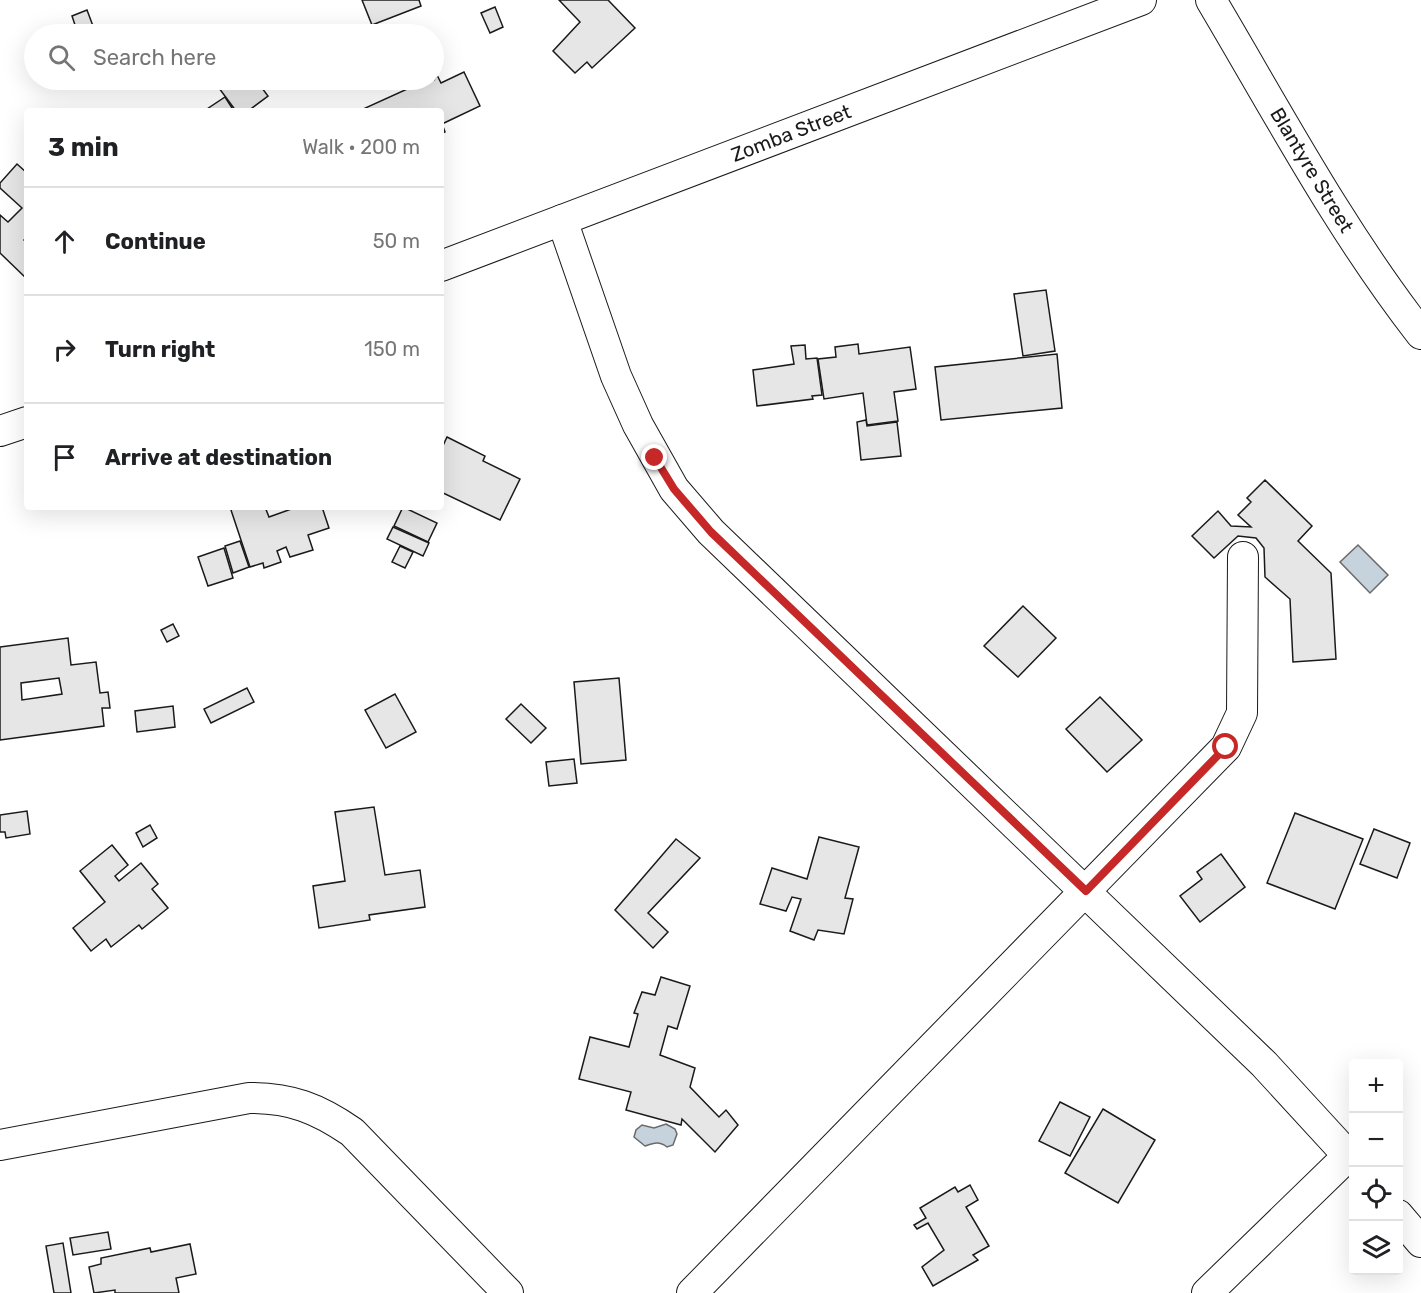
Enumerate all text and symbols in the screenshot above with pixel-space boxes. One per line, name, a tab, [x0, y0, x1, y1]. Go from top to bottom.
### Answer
search box	[24, 24, 444, 90]
icon: search	[45, 41, 78, 74]
text: Search here	[93, 44, 216, 71]
street label: Zomba Street	[728, 99, 855, 167]
street label: Blantyre Street	[1265, 103, 1359, 237]
text: 3 min	[48, 132, 119, 163]
text: Walk · 200 m	[302, 135, 420, 159]
icon: ahead	[48, 225, 81, 258]
text: Continue	[105, 228, 206, 255]
text: 50 m	[373, 229, 420, 253]
icon: right	[48, 333, 81, 366]
text: Turn right	[105, 336, 215, 363]
text: 150 m	[364, 337, 420, 361]
icon: arrive	[48, 441, 81, 474]
text: Arrive at destination	[105, 444, 332, 471]
route end	[641, 444, 667, 470]
route start	[1212, 733, 1238, 759]
map controls	[1349, 1059, 1403, 1275]
button: +	[1349, 1059, 1403, 1113]
button: −	[1349, 1113, 1403, 1167]
button: locate	[1349, 1167, 1403, 1221]
button: layers	[1349, 1221, 1403, 1275]

